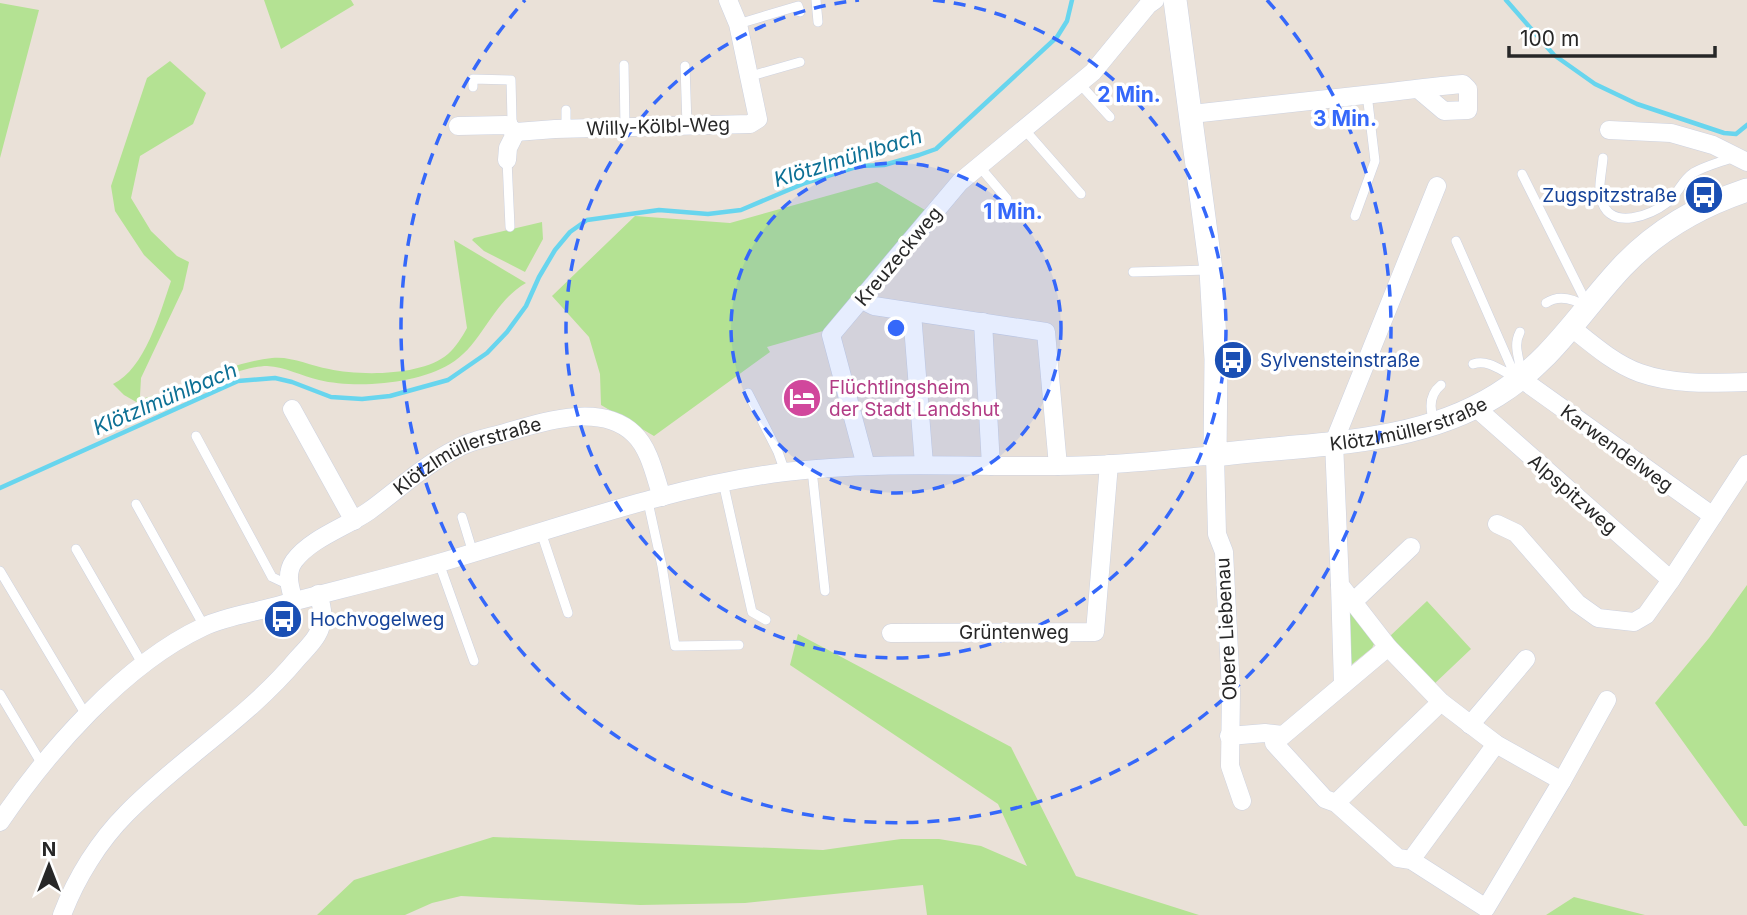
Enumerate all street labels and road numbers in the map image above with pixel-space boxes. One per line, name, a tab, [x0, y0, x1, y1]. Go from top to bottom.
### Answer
street label: Willy-Kölbl-Weg	[586, 112, 730, 141]
street label: Kreuzeckweg	[850, 202, 947, 311]
street label: Klötzlmüllerstraße	[1329, 392, 1491, 456]
street label: Karwendelweg	[1556, 400, 1677, 497]
street label: Klötzlmüllerstraße	[389, 412, 544, 500]
street label: Alpspitzweg	[1524, 450, 1622, 539]
street label: Obere Liebenau	[1211, 557, 1242, 701]
street label: Grüntenweg	[959, 621, 1069, 644]

